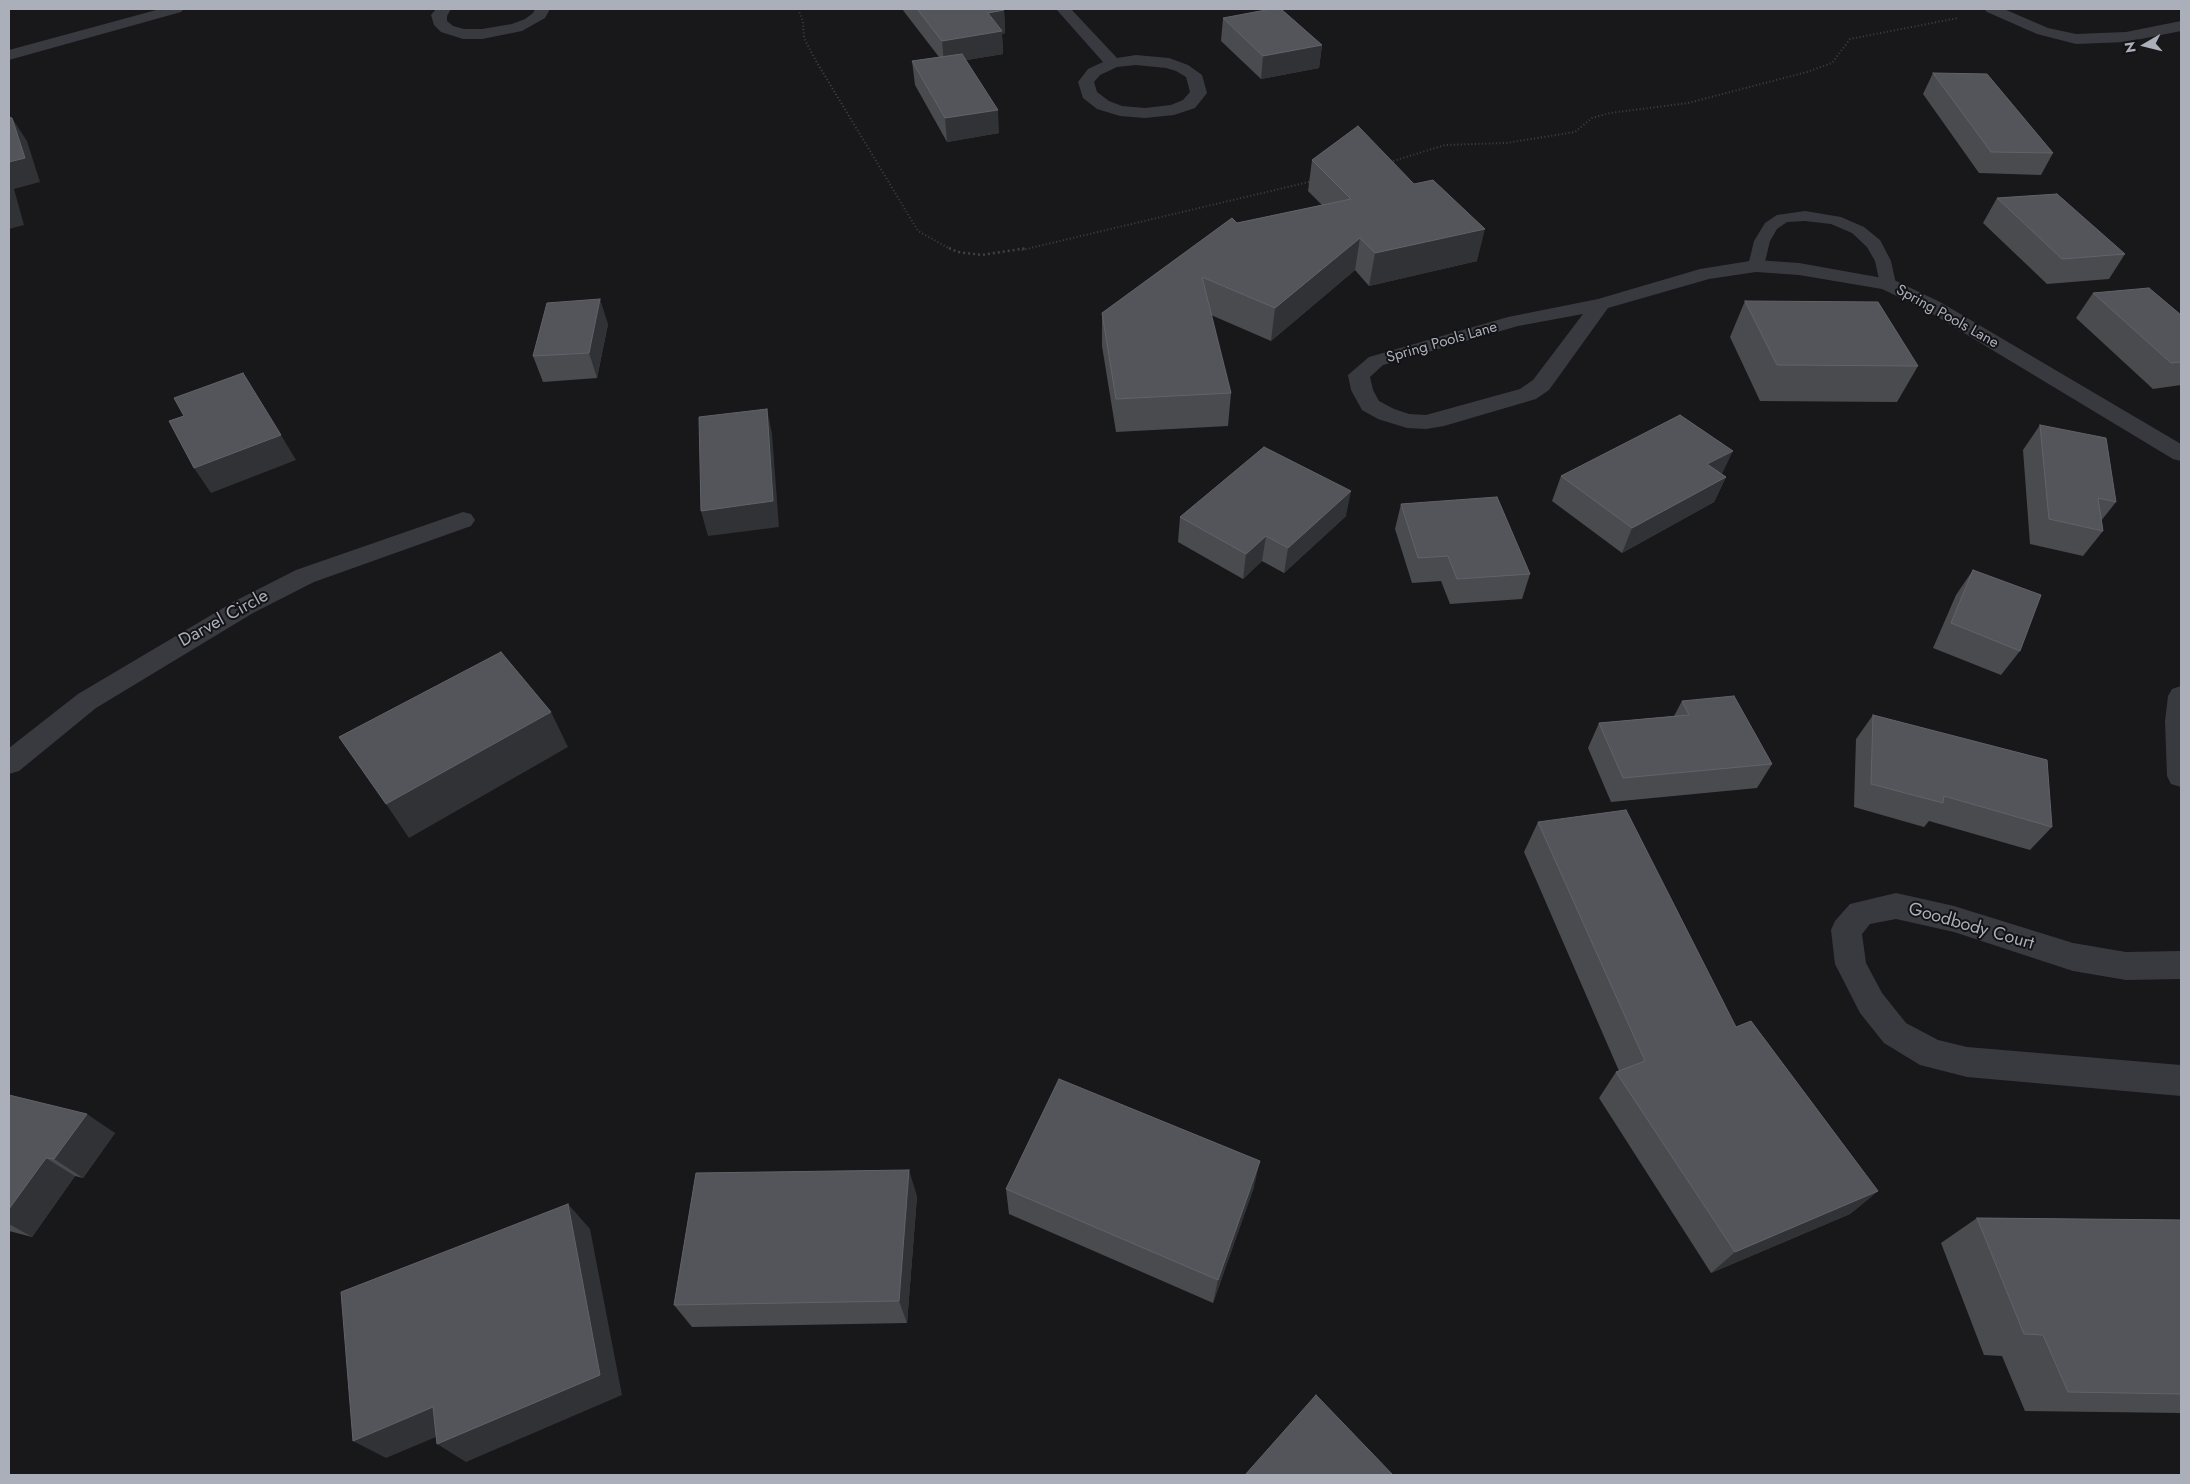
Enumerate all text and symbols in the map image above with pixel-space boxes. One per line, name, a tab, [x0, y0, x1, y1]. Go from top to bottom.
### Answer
north arrow	[2120, 20, 2170, 70]
text: N	[2119, 40, 2141, 54]
street label: Spring Pools Lane	[1893, 281, 2001, 353]
street label: Spring Pools Lane	[1385, 319, 1499, 367]
street label: Darvel Circle	[175, 586, 273, 652]
street label: Goodbody Court	[1906, 899, 2036, 955]

